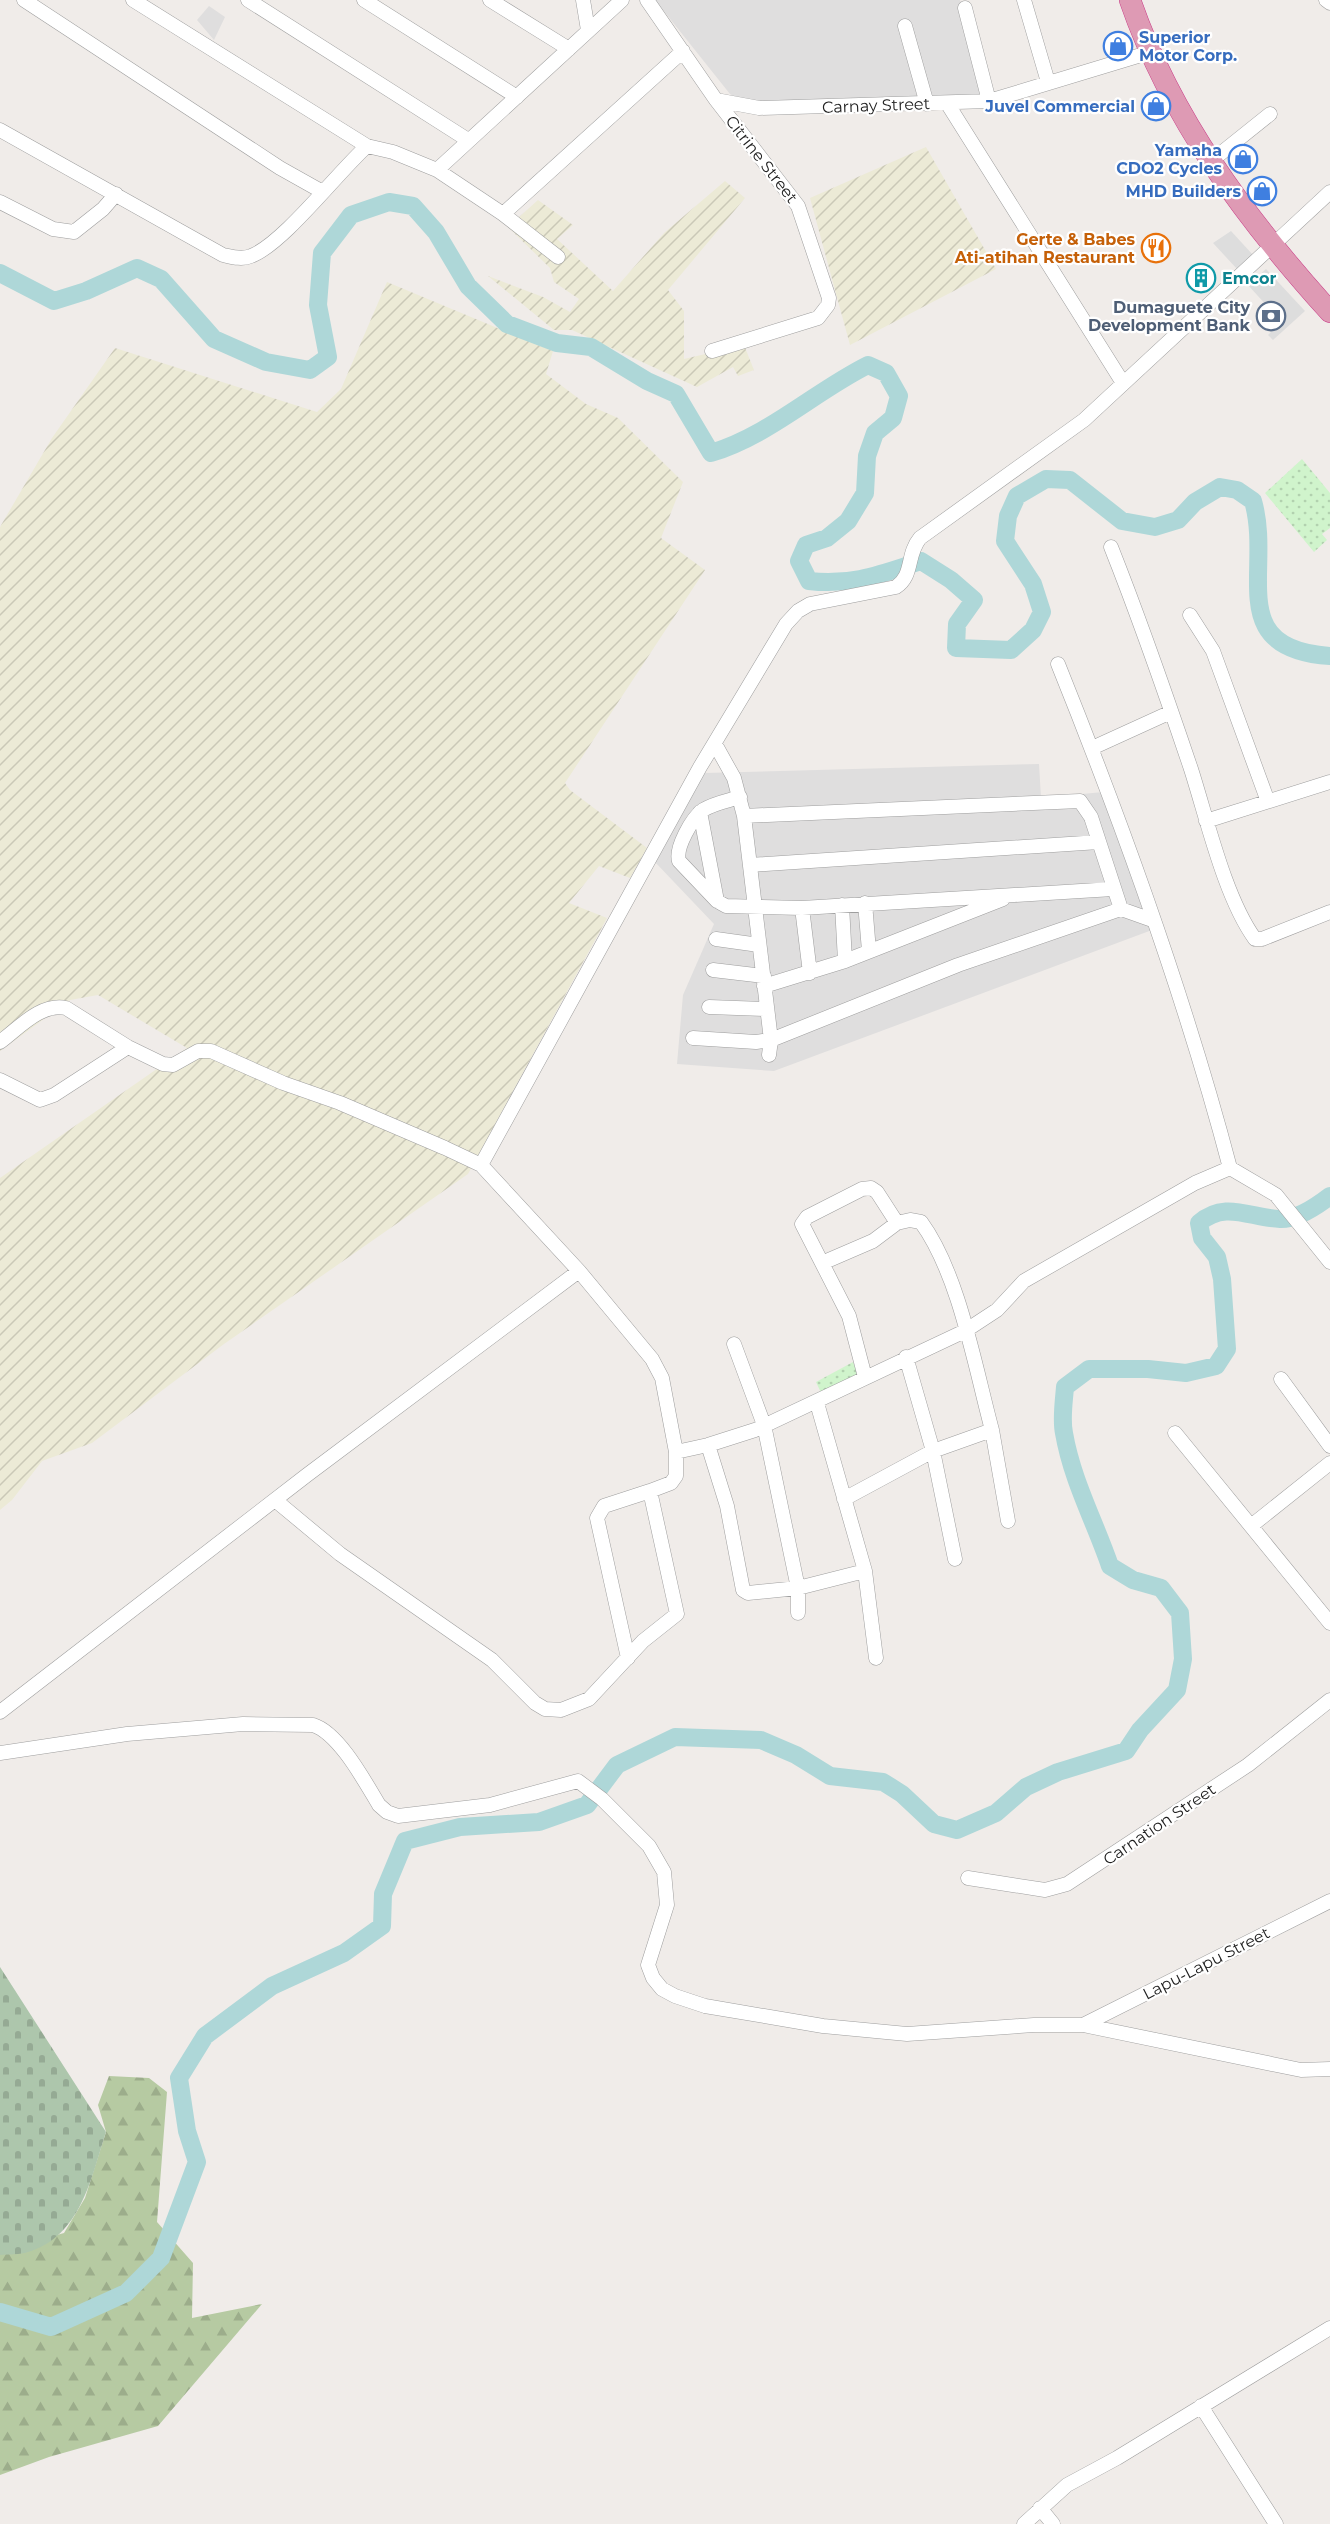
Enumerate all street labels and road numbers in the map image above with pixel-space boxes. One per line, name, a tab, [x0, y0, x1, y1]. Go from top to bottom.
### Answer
street label: Carnay Street	[822, 94, 931, 117]
street label: Citrine Street	[722, 112, 802, 207]
street label: Carnation Street	[1099, 1780, 1219, 1869]
street label: Lapu-Lapu Street	[1140, 1923, 1273, 2004]

